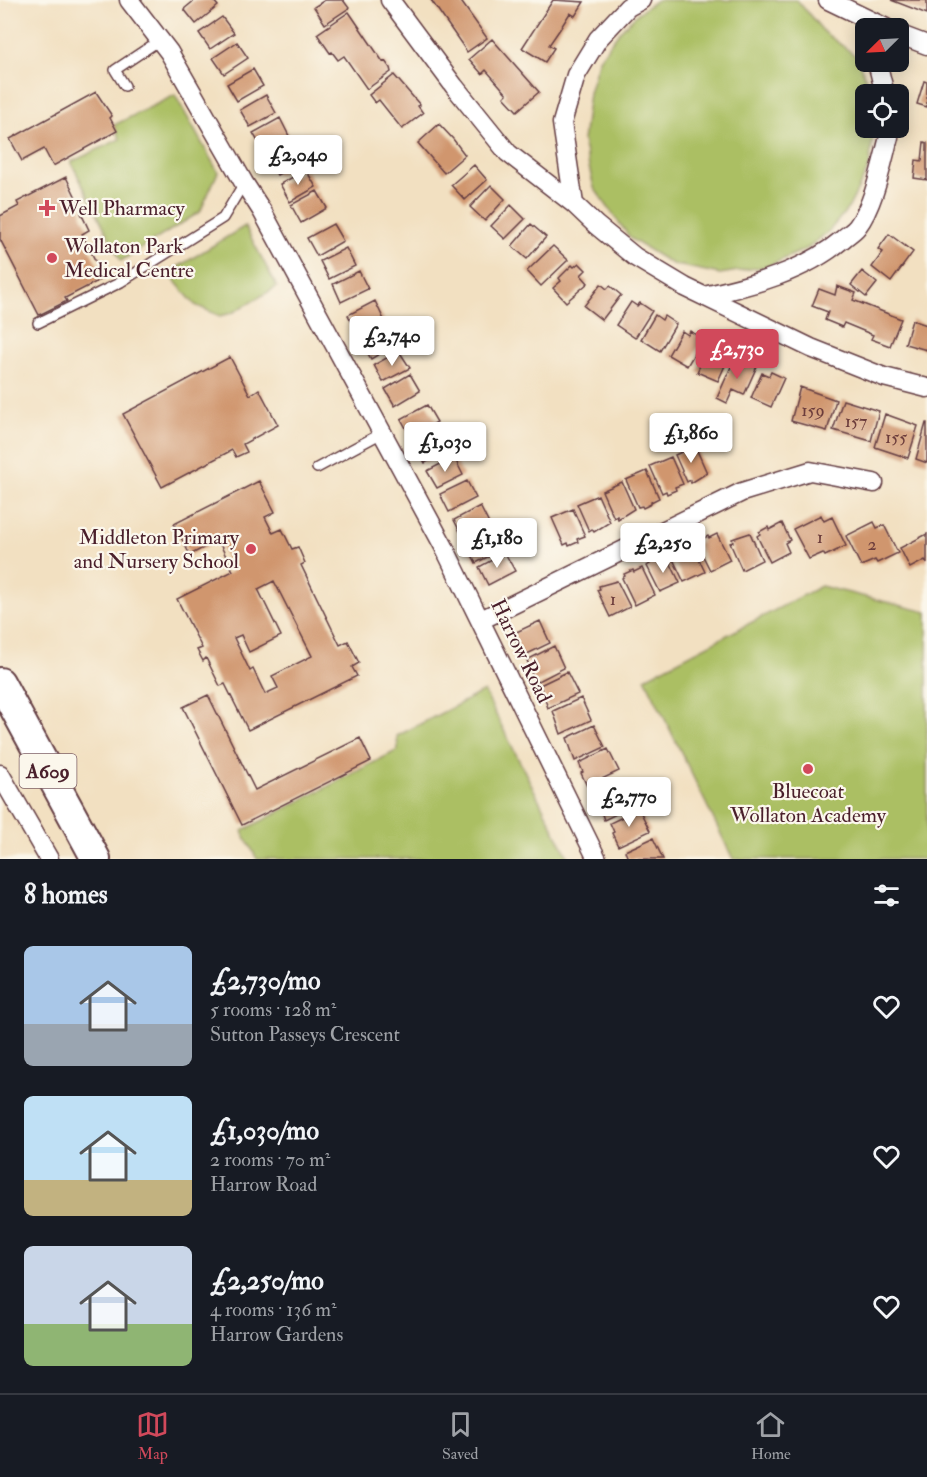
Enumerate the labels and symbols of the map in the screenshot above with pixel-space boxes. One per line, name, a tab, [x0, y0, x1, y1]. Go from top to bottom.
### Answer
north arrow	[855, 18, 909, 72]
pin: £2,040	[249, 135, 347, 186]
place label: Well Pharmacy	[58, 195, 186, 222]
marker: Well Pharmacy	[40, 201, 54, 215]
place label: Wollaton Park Medical Centre	[63, 233, 194, 284]
marker: Wollaton Park Medical Centre	[45, 251, 59, 265]
pin: £2,740	[343, 316, 441, 367]
pin: £2,730	[688, 329, 786, 380]
house number: 159	[801, 399, 825, 422]
house number: 157	[845, 410, 867, 433]
pin: £1,860	[642, 413, 740, 464]
pin: £1,030	[396, 422, 494, 473]
house number: 155	[885, 426, 907, 449]
pin: £1,180	[448, 518, 546, 569]
pin: £2,250	[614, 523, 712, 574]
place label: Middleton Primary and Nursery School	[74, 524, 240, 575]
house number: 1	[817, 526, 823, 549]
house number: 2	[867, 533, 877, 556]
marker: Middleton Primary and Nursery School	[244, 542, 258, 556]
house number: 1	[610, 588, 616, 611]
street label: Harrow Road	[484, 594, 558, 708]
road number: A609	[20, 754, 76, 788]
marker: Bluecoat Wollaton Academy	[801, 762, 815, 776]
pin: £2,770	[580, 777, 678, 828]
place label: Bluecoat Wollaton Academy	[729, 778, 887, 829]

